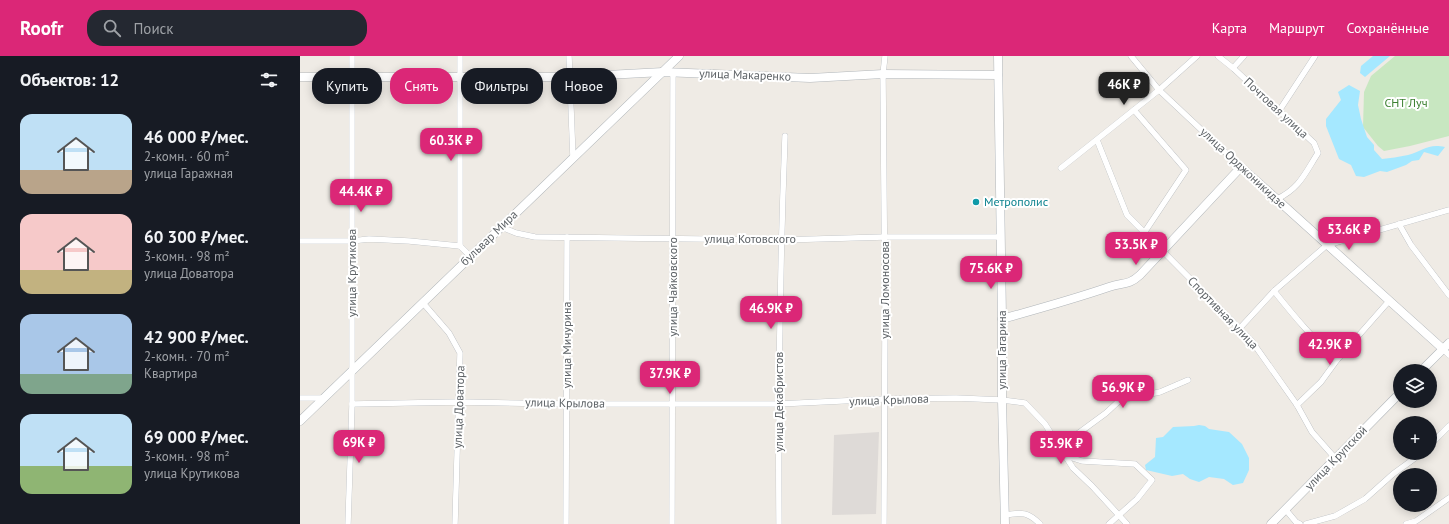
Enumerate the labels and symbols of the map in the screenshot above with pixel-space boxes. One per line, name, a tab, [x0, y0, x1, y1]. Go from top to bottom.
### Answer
street label: улица Макаренко	[699, 65, 791, 84]
pin: 46K ₽	[1096, 72, 1152, 106]
street label: Почтовая улица	[1241, 74, 1312, 141]
park label: СНТ Луч	[1384, 95, 1428, 110]
street label: улица Орджоникидзе	[1197, 124, 1290, 211]
pin: 60.3K ₽	[414, 128, 488, 162]
pin: 44.4K ₽	[324, 179, 398, 213]
place label: Метрополис	[984, 194, 1049, 209]
marker: Метрополис	[971, 197, 981, 207]
street label: бульвар Мира	[457, 207, 520, 269]
pin: 53.6K ₽	[1312, 217, 1386, 251]
street label: улица Крутикова	[344, 229, 359, 317]
street label: улица Котовского	[704, 231, 796, 246]
pin: 53.5K ₽	[1099, 232, 1173, 266]
street label: улица Чайковского	[665, 237, 680, 337]
street label: улица Ломоносова	[877, 241, 892, 339]
pin: 75.6K ₽	[954, 256, 1028, 290]
street label: Спортивная улица	[1185, 273, 1262, 352]
pin: 46.9K ₽	[734, 296, 808, 330]
street label: улица Мичурина	[559, 302, 574, 388]
street label: улица Гагарина	[994, 310, 1009, 390]
pin: 42.9K ₽	[1293, 332, 1367, 366]
street label: улица Декабристов	[771, 352, 786, 452]
pin: 37.9K ₽	[633, 361, 707, 395]
street label: улица Доватора	[450, 365, 467, 449]
pin: 56.9K ₽	[1086, 375, 1160, 409]
street label: улица Крылова	[849, 391, 929, 408]
street label: улица Крылова	[525, 394, 605, 411]
street label: улица Крупской	[1301, 422, 1370, 493]
pin: 69K ₽	[331, 430, 387, 464]
pin: 55.9K ₽	[1024, 431, 1098, 465]

